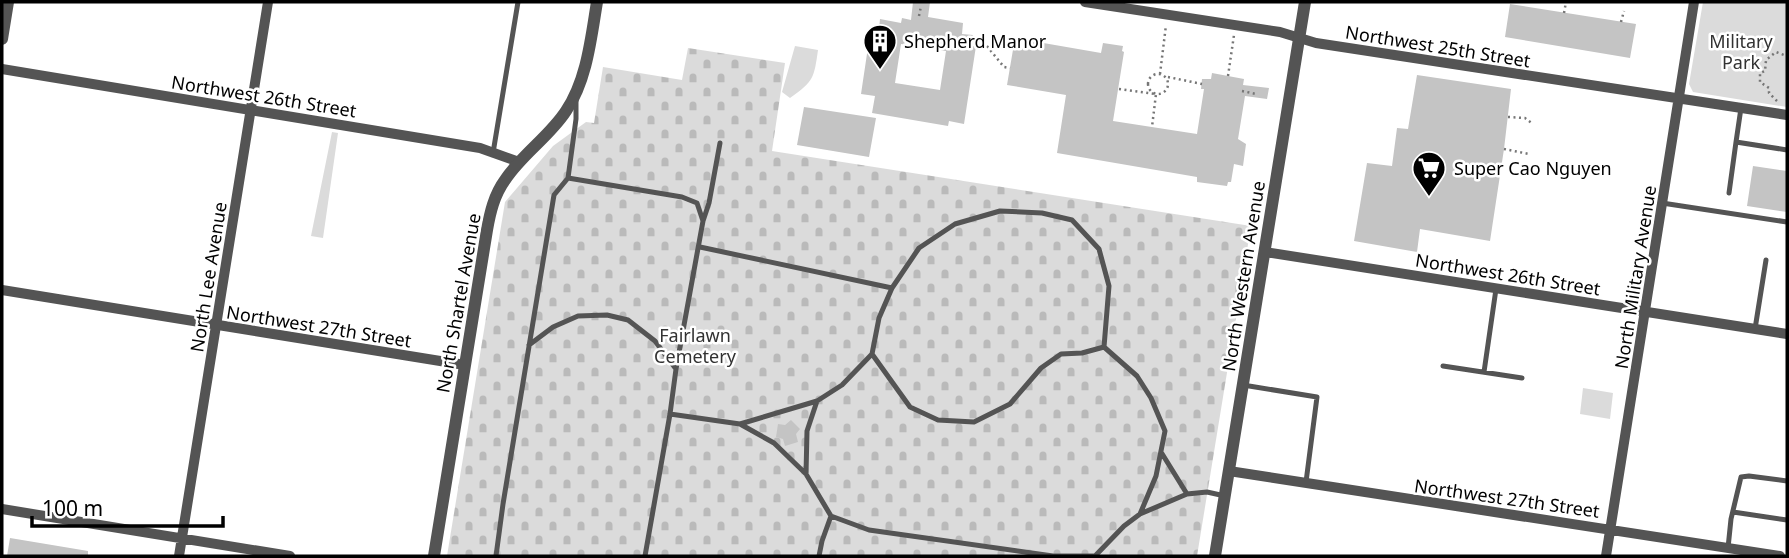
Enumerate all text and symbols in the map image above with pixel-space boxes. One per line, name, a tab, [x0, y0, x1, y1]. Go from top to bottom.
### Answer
street label: Northwest 25th Street	[1344, 20, 1533, 73]
building icon: Shepherd Manor	[861, 22, 899, 71]
place label: Shepherd Manor	[904, 29, 1047, 53]
park label: Military Park	[1709, 29, 1774, 74]
street label: Northwest 26th Street	[170, 70, 359, 123]
supermarket icon: Super Cao Nguyen	[1410, 149, 1448, 198]
place label: Super Cao Nguyen	[1454, 156, 1612, 180]
street label: North Western Avenue	[1216, 179, 1270, 373]
street label: North Military Avenue	[1609, 183, 1661, 371]
street label: North Lee Avenue	[184, 200, 232, 354]
street label: North Shartel Avenue	[430, 211, 486, 395]
street label: Northwest 26th Street	[1414, 248, 1603, 301]
street label: Northwest 27th Street	[225, 300, 414, 353]
park label: Fairlawn Cemetery	[654, 323, 737, 368]
street label: Northwest 27th Street	[1413, 473, 1602, 523]
scale bar	[32, 484, 222, 528]
text: 100 m	[42, 494, 103, 522]

